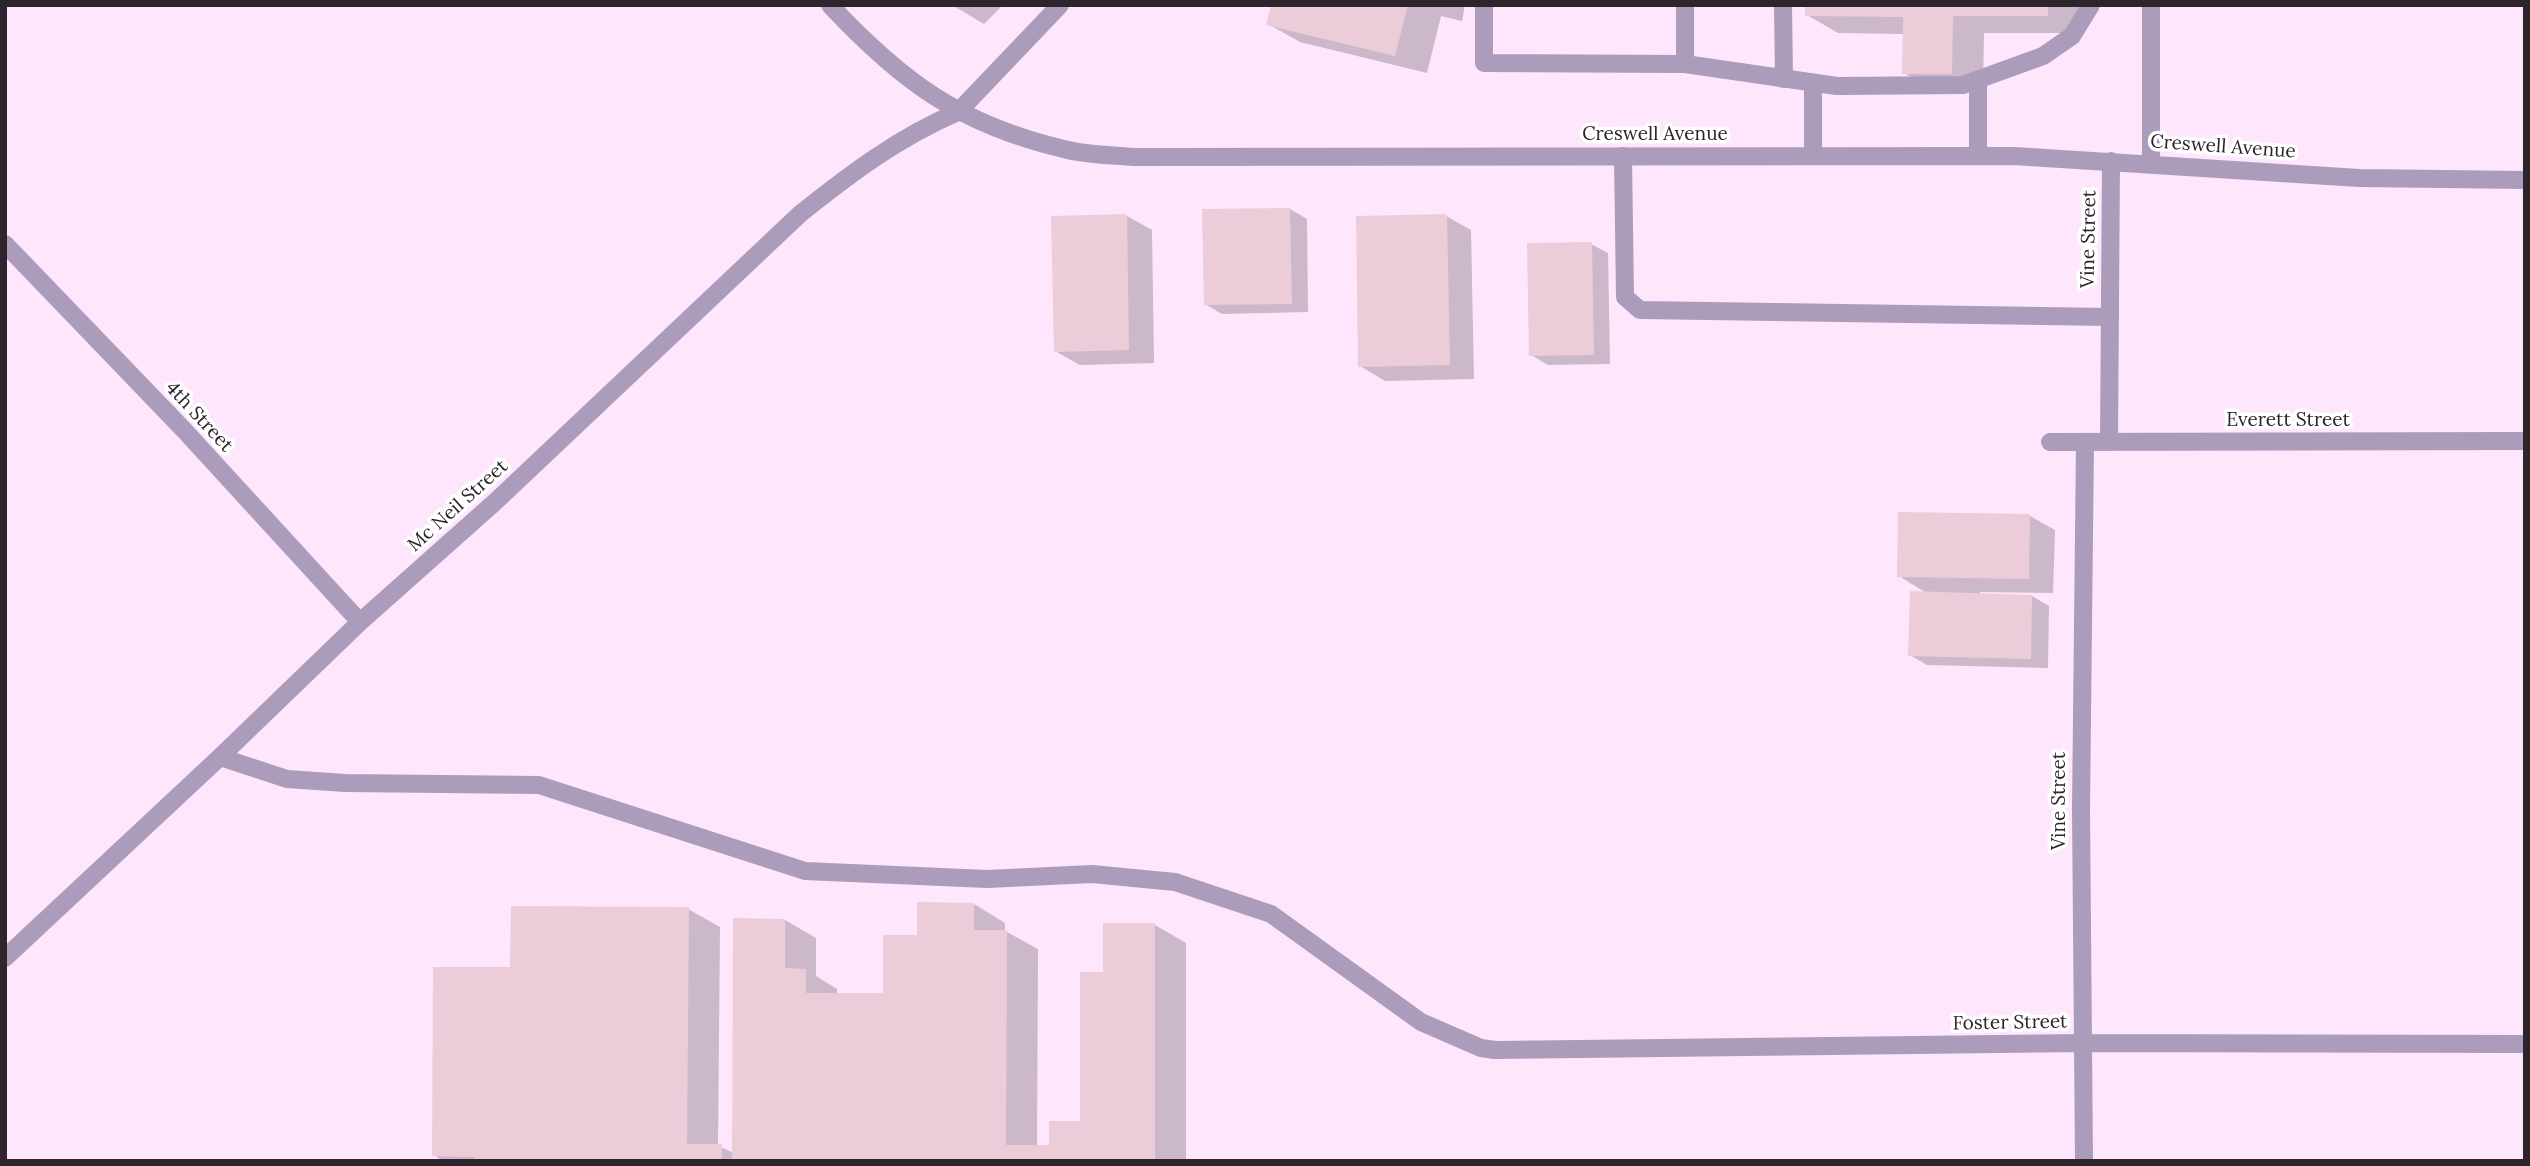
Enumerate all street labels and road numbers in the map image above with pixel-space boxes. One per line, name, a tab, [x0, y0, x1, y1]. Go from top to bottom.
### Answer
street label: Creswell Avenue	[1582, 124, 1728, 146]
street label: Creswell Avenue	[2150, 131, 2296, 163]
street label: Vine Street	[2077, 190, 2101, 288]
street label: 4th Street	[161, 377, 237, 457]
street label: Everett Street	[2226, 410, 2350, 432]
street label: Mc Neil Street	[403, 455, 513, 557]
street label: Vine Street	[2049, 752, 2071, 850]
street label: Foster Street	[1952, 1011, 2068, 1035]

